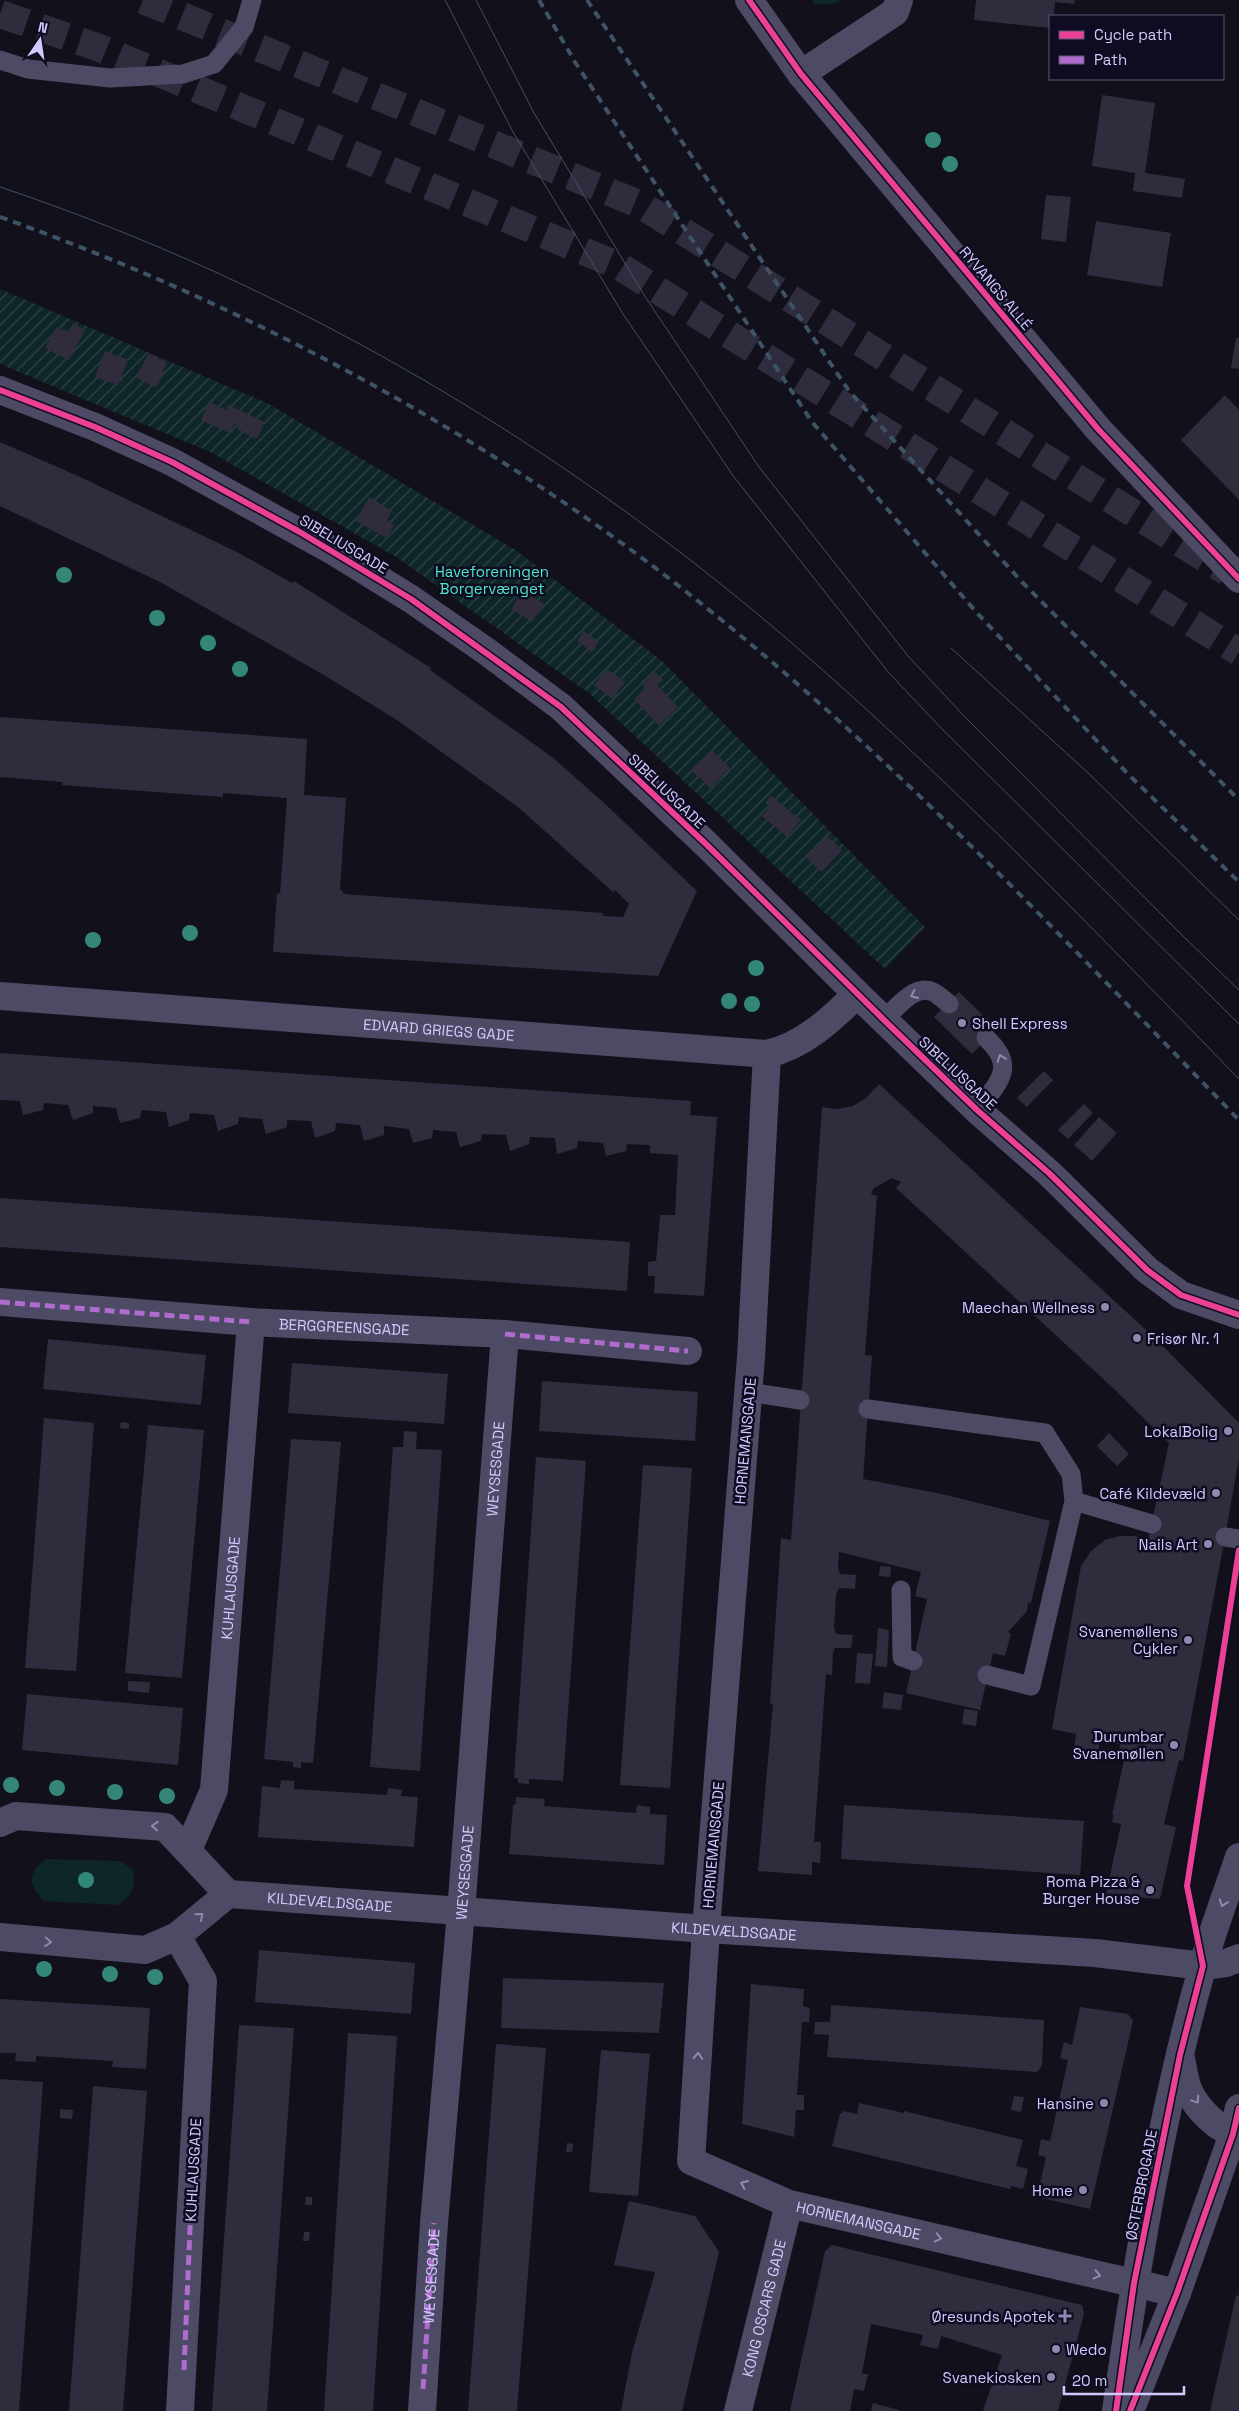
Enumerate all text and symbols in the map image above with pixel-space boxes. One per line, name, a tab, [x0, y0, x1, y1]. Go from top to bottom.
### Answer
north arrow	[15, 15, 65, 65]
legend	[1049, 15, 1224, 80]
text: N	[36, 18, 50, 37]
text: Cycle path	[1094, 25, 1172, 44]
text: Path	[1094, 50, 1127, 69]
street label: RYVANGS ALLÉ	[956, 242, 1036, 334]
street label: SIBELIUSGADE	[296, 510, 392, 578]
park label: Haveforeningen Borgervænget	[435, 562, 549, 598]
street label: SIBELIUSGADE	[624, 749, 710, 833]
one-way arrow	[910, 989, 919, 999]
street label: EDVARD GRIEGS GADE	[362, 1014, 515, 1044]
place label: Shell Express	[972, 1014, 1068, 1033]
marker: Shell Express	[956, 1017, 968, 1029]
street label: SIBELIUSGADE	[915, 1032, 1001, 1114]
one-way arrow	[997, 1055, 1007, 1063]
place label: Maechan Wellness	[962, 1298, 1095, 1317]
marker: Maechan Wellness	[1099, 1301, 1111, 1313]
street label: BERGGREENSGADE	[278, 1314, 410, 1339]
place label: Frisør Nr. 1	[1147, 1329, 1219, 1348]
marker: Frisør Nr. 1	[1131, 1332, 1143, 1344]
street label: HORNEMANSGADE	[730, 1377, 760, 1505]
street label: WEYSESGADE	[482, 1421, 508, 1517]
place label: LokalBolig	[1144, 1422, 1218, 1441]
marker: LokalBolig	[1222, 1425, 1234, 1437]
place label: Café Kildevæld	[1099, 1484, 1206, 1503]
marker: Café Kildevæld	[1210, 1487, 1222, 1499]
place label: Nails Art	[1139, 1535, 1198, 1554]
street label: KUHLAUSGADE	[216, 1536, 244, 1640]
marker: Nails Art	[1202, 1538, 1214, 1550]
place label: Svanemøllens Cykler	[1079, 1622, 1178, 1658]
marker: Svanemøllens Cykler	[1182, 1634, 1194, 1646]
place label: Durumbar Svanemøllen	[1073, 1727, 1164, 1763]
marker: Durumbar Svanemøllen	[1168, 1739, 1180, 1751]
street label: HORNEMANSGADE	[698, 1781, 728, 1909]
one-way arrow	[151, 1821, 159, 1832]
street label: WEYSESGADE	[451, 1825, 477, 1921]
place label: Roma Pizza & Burger House	[1042, 1872, 1140, 1908]
marker: Roma Pizza & Burger House	[1144, 1884, 1156, 1896]
street label: KILDEVÆLDSGADE	[267, 1887, 393, 1916]
one-way arrow	[1219, 1899, 1229, 1907]
one-way arrow	[195, 1913, 204, 1922]
street label: KILDEVÆLDSGADE	[671, 1917, 797, 1944]
one-way arrow	[45, 1937, 53, 1948]
one-way arrow	[692, 2052, 703, 2060]
place label: Hansine	[1037, 2094, 1094, 2113]
one-way arrow	[1190, 2094, 1199, 2104]
marker: Hansine	[1098, 2097, 1110, 2109]
street label: KUHLAUSGADE	[181, 2118, 205, 2222]
street label: ØSTERBROGADE	[1121, 2128, 1161, 2242]
one-way arrow	[740, 2180, 749, 2190]
place label: Home	[1032, 2181, 1073, 2200]
marker: Home	[1077, 2184, 1089, 2196]
street label: HORNEMANSGADE	[794, 2196, 923, 2243]
street label: WEYSESGADE	[418, 2228, 443, 2324]
one-way arrow	[934, 2232, 943, 2243]
street label: KONG OSCARS GADE	[737, 2237, 789, 2379]
one-way arrow	[1092, 2269, 1101, 2280]
place label: Øresunds Apotek	[932, 2307, 1055, 2326]
marker: Øresunds Apotek	[1059, 2310, 1071, 2322]
place label: Wedo	[1066, 2340, 1107, 2359]
marker: Wedo	[1050, 2343, 1062, 2355]
scale bar	[1064, 2364, 1184, 2396]
place label: Svanekiosken	[943, 2368, 1041, 2387]
marker: Svanekiosken	[1045, 2371, 1057, 2383]
text: 20 m	[1072, 2371, 1107, 2390]

